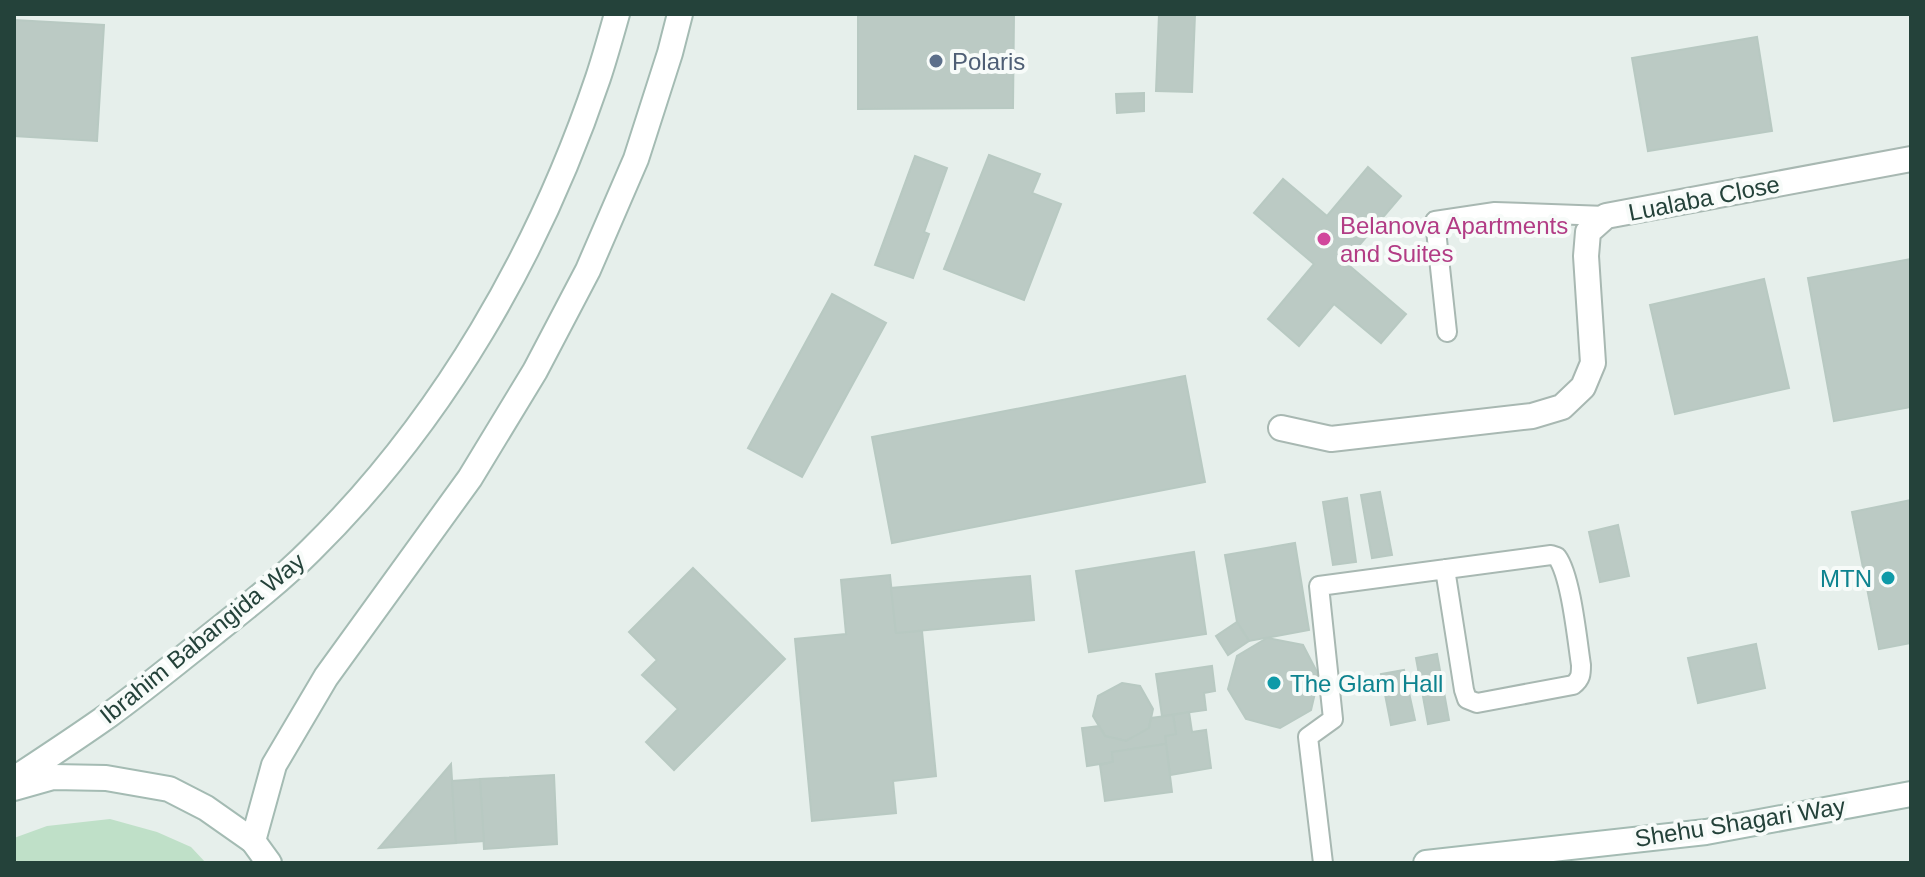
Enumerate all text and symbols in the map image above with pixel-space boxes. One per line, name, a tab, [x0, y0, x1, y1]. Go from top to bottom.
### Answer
place label: Polaris	[952, 48, 1025, 75]
marker: Polaris	[927, 52, 945, 70]
street label: Lualaba Close	[1626, 170, 1782, 226]
place label: Belanova Apartments and Suites	[1340, 212, 1568, 267]
marker: Belanova Apartments and Suites	[1315, 230, 1333, 248]
street label: Ibrahim Babangida Way	[94, 547, 310, 729]
place label: MTN	[1820, 565, 1872, 592]
marker: MTN	[1879, 569, 1897, 587]
place label: The Glam Hall	[1290, 670, 1443, 697]
marker: The Glam Hall	[1265, 674, 1283, 692]
street label: Shehu Shagari Way	[1633, 792, 1847, 852]

